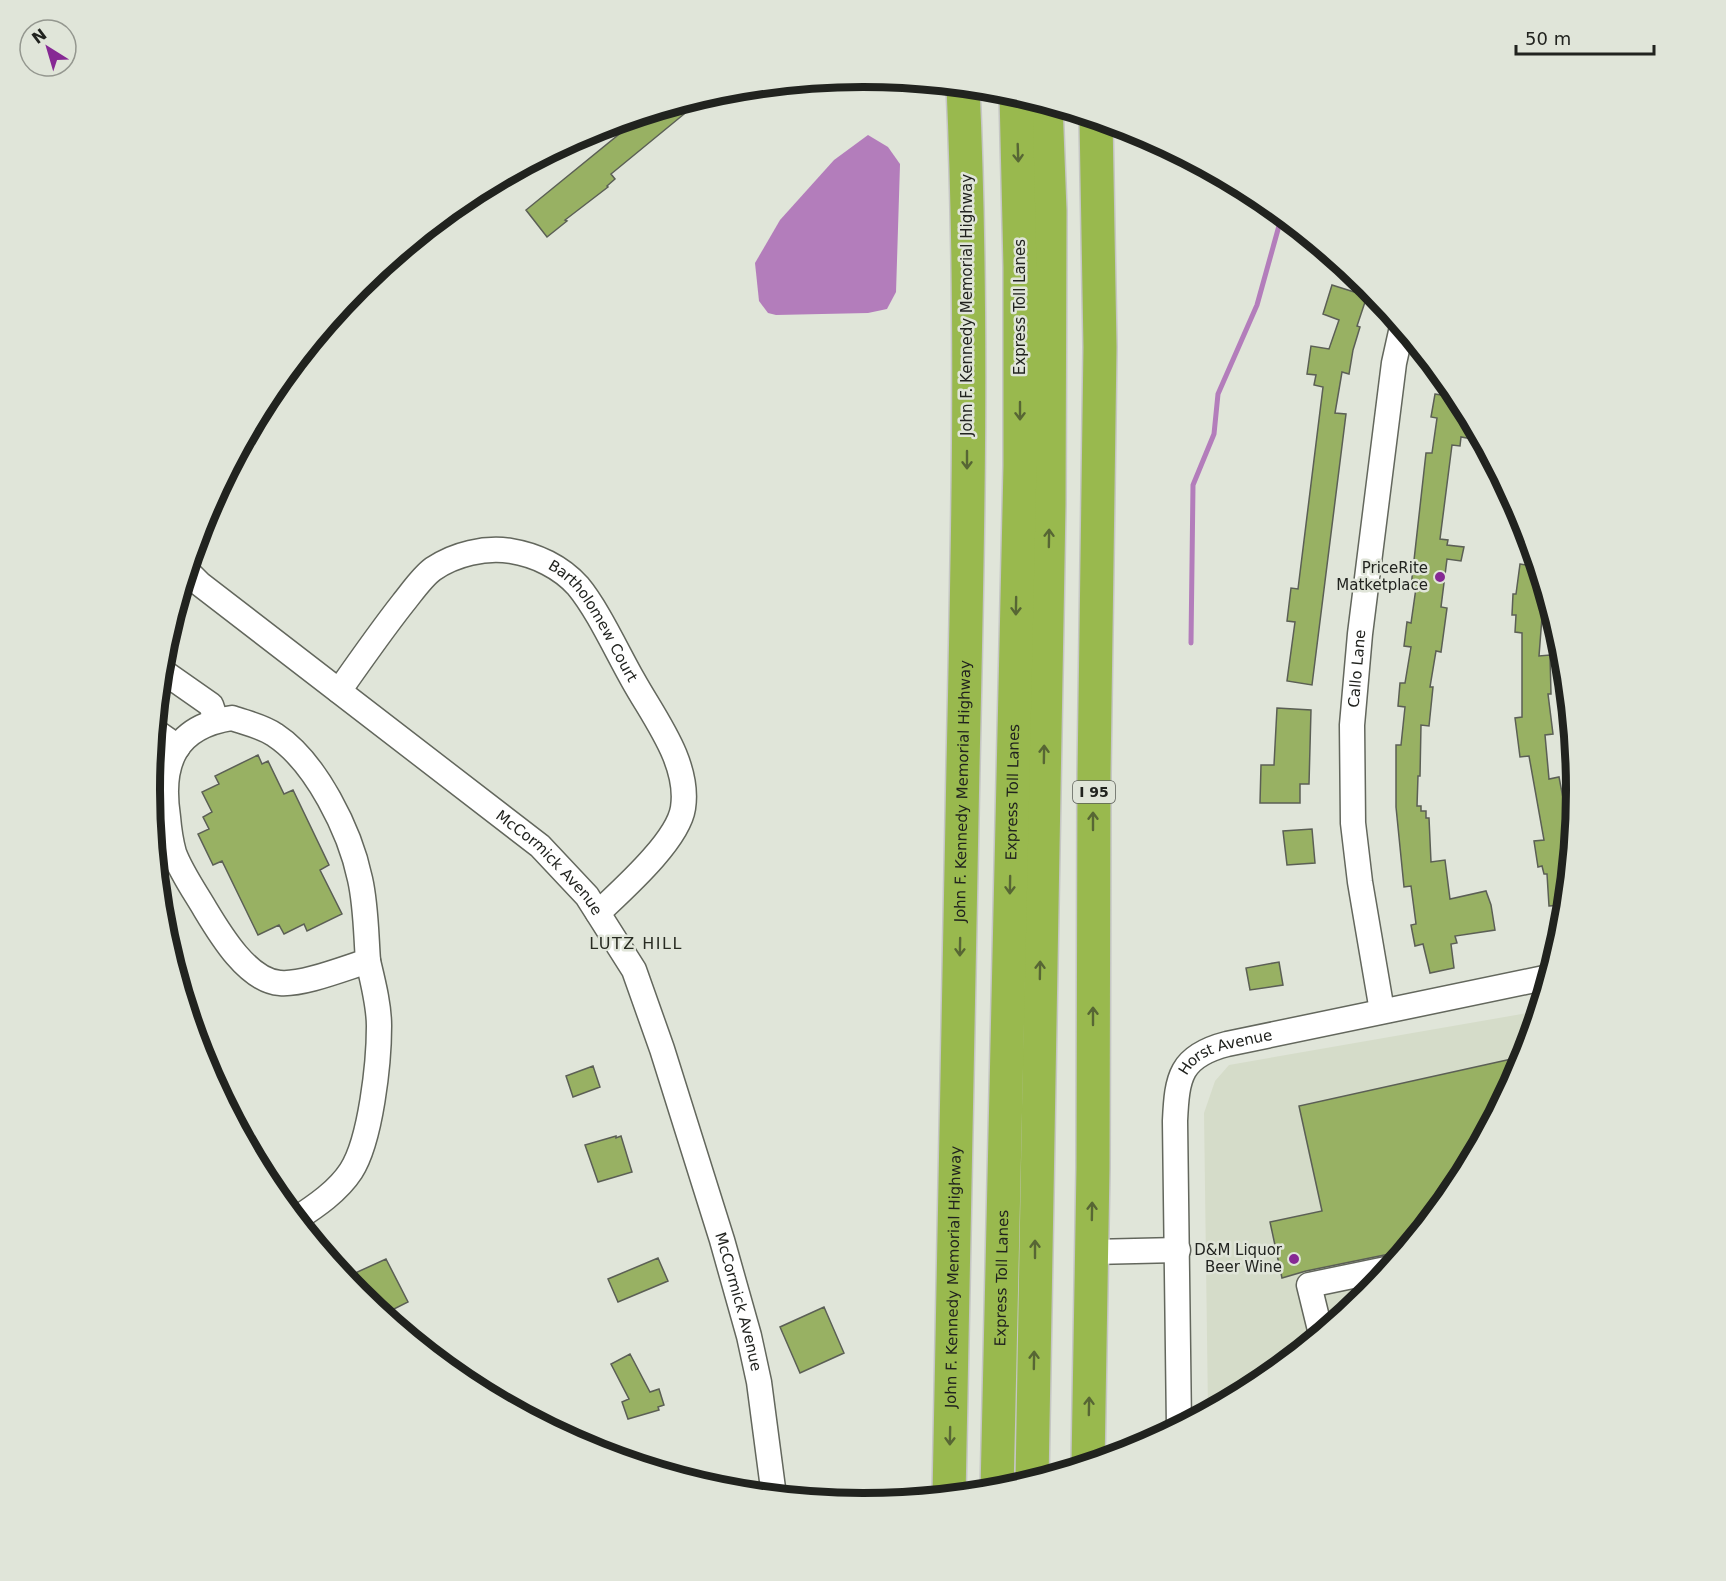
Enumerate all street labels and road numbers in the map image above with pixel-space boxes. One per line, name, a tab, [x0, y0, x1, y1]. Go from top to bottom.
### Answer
street label: John F. Kennedy Memorial Highway	[958, 174, 976, 437]
street label: Express Toll Lanes	[1011, 239, 1029, 375]
street label: Bartholomew Court	[545, 556, 641, 685]
street label: Callo Lane	[1345, 629, 1369, 708]
street label: John F. Kennedy Memorial Highway	[951, 660, 974, 924]
street label: Express Toll Lanes	[1002, 724, 1023, 861]
road number: I 95	[1073, 781, 1115, 803]
street label: McCormick Avenue	[492, 806, 606, 919]
street label: Horst Avenue	[1175, 1026, 1274, 1078]
street label: John F. Kennedy Memorial Highway	[942, 1146, 965, 1409]
street label: Express Toll Lanes	[991, 1209, 1012, 1346]
street label: McCormick Avenue	[711, 1230, 765, 1373]

